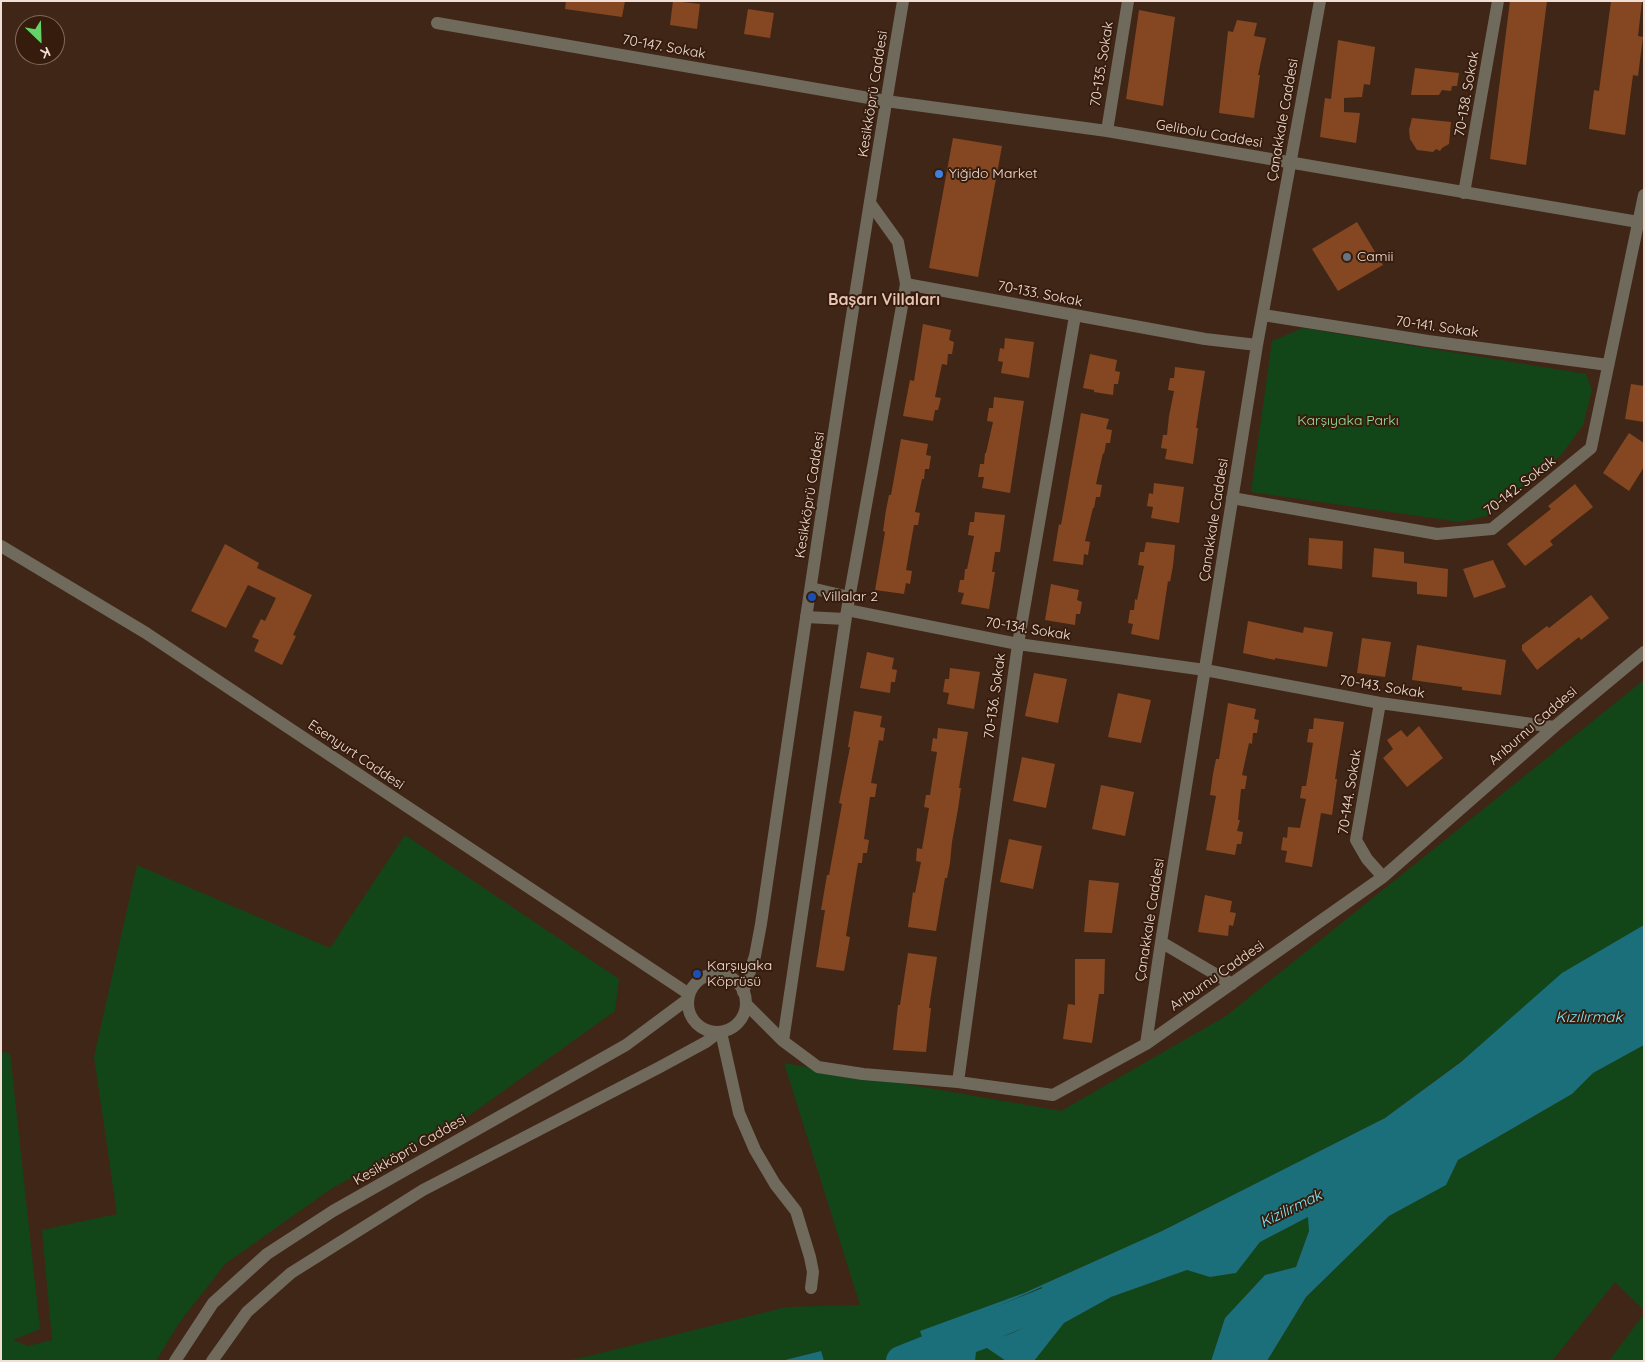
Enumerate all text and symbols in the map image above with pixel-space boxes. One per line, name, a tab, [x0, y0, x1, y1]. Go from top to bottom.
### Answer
north arrow	[15, 15, 65, 65]
street label: 70-135. Sokak	[1087, 20, 1117, 108]
street label: Kesikköprü Caddesi	[855, 30, 891, 158]
street label: 70-147. Sokak	[621, 31, 707, 63]
text: K	[38, 43, 54, 63]
street label: 70-138. Sokak	[1451, 50, 1483, 138]
street label: Çanakkale Caddesi	[1264, 57, 1302, 183]
street label: Gelibolu Caddesi	[1154, 116, 1264, 152]
place label: Yiğido Market	[949, 166, 1038, 182]
marker: Yiğido Market	[933, 168, 945, 180]
place label: Camii	[1357, 249, 1393, 265]
marker: Camii	[1341, 251, 1353, 263]
street label: 70-133. Sokak	[996, 278, 1084, 310]
district label: Başarı Villaları	[828, 290, 940, 310]
street label: 70-141. Sokak	[1394, 313, 1480, 341]
park label: Karşıyaka Parkı	[1297, 413, 1399, 429]
street label: Kesikköprü Caddesi	[792, 431, 828, 559]
street label: 70-142. Sokak	[1481, 453, 1559, 519]
street label: Çanakkale Caddesi	[1196, 457, 1232, 583]
place label: Villalar 2	[822, 589, 878, 605]
marker: Villalar 2	[806, 591, 818, 603]
street label: 70-134. Sokak	[984, 614, 1072, 644]
street label: 70-136. Sokak	[981, 652, 1009, 740]
street label: 70-143. Sokak	[1338, 672, 1426, 702]
street label: Arıburnu Caddesi	[1486, 683, 1580, 769]
street label: Esenyurt Caddesi	[305, 717, 407, 793]
street label: 70-144. Sokak	[1335, 748, 1365, 836]
street label: Çanakkale Caddesi	[1132, 857, 1168, 983]
street label: Arıburnu Caddesi	[1167, 937, 1267, 1015]
place label: Karşıyaka Köprüsü	[707, 958, 772, 990]
marker: Karşıyaka Köprüsü	[691, 968, 703, 980]
water label: Kızılırmak	[1556, 1008, 1622, 1026]
street label: Kesikköprü Caddesi	[350, 1111, 470, 1189]
water label: Kizilirmak	[1257, 1186, 1325, 1232]

